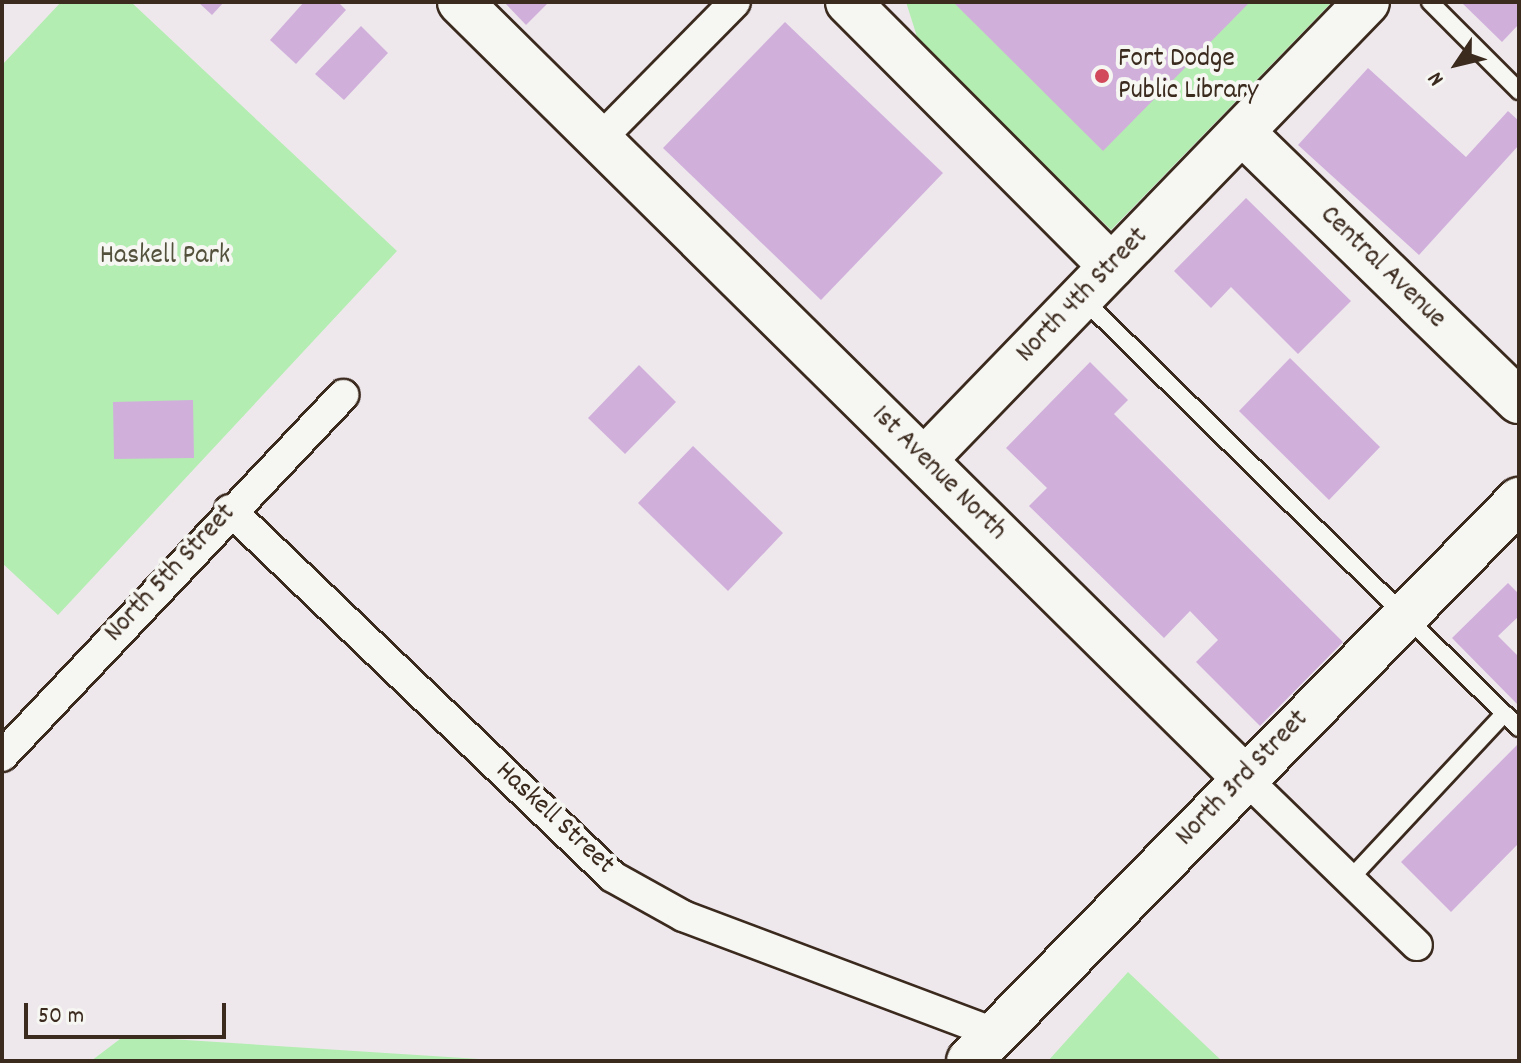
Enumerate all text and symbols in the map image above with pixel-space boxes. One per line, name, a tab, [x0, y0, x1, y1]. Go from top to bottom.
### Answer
north arrow	[1417, 24, 1497, 104]
place label: Fort Dodge Public Library	[1118, 43, 1258, 109]
text: N	[1421, 65, 1453, 91]
marker: Fort Dodge Public Library	[1093, 67, 1111, 85]
street label: Central Avenue	[1312, 199, 1452, 337]
street label: North 4th Street	[1010, 221, 1156, 371]
park label: Haskell Park	[100, 240, 230, 274]
street label: 1st Avenue North	[863, 399, 1013, 549]
street label: North 5th Street	[98, 498, 244, 650]
street label: North 3rd Street	[1170, 704, 1316, 854]
street label: Haskell Street	[487, 755, 621, 883]
scale bar	[28, 987, 230, 1037]
text: 50 m	[38, 1000, 84, 1034]

